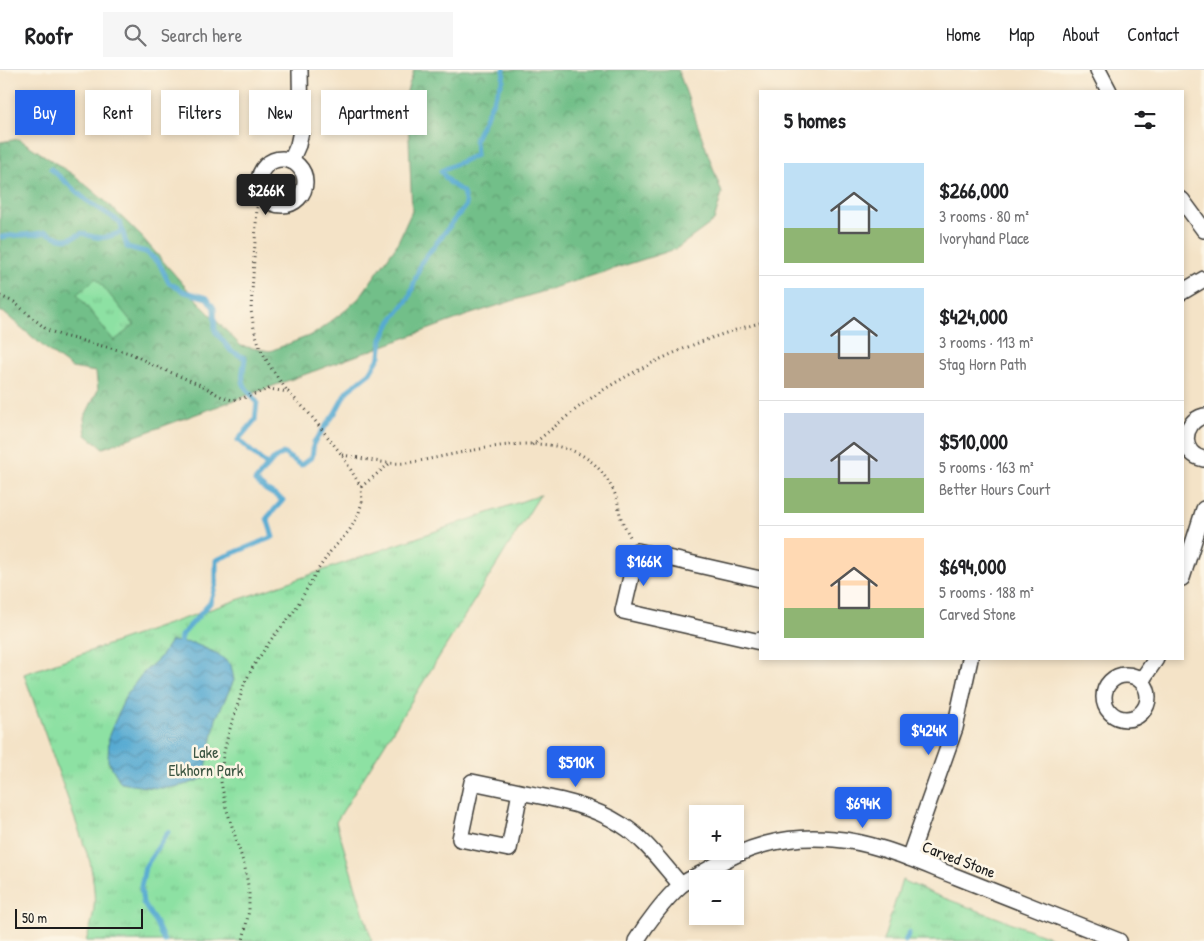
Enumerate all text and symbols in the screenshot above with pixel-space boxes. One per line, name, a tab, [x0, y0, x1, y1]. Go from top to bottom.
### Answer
search box	[103, 12, 453, 57]
text: Roofr	[25, 19, 73, 51]
icon: search	[121, 21, 149, 49]
text: Search here	[161, 22, 242, 48]
text: Home	[946, 22, 981, 47]
text: Map	[1009, 22, 1034, 47]
text: About	[1062, 22, 1099, 47]
text: Contact	[1127, 22, 1179, 47]
chip: Buy	[15, 90, 75, 135]
chip: Rent	[85, 90, 151, 135]
chip: Filters	[161, 90, 239, 135]
chip: New	[249, 90, 311, 135]
chip: Apartment	[321, 90, 427, 135]
text: 5 homes	[784, 106, 846, 135]
icon: filters	[1131, 106, 1159, 134]
pin: $266K	[231, 174, 301, 216]
text: $266,000	[939, 176, 1009, 205]
text: $266K	[248, 179, 284, 201]
icon: home	[824, 183, 884, 243]
text: 3 rooms · 80 m²	[939, 205, 1029, 227]
text: Ivoryhand Place	[939, 227, 1029, 249]
text: $424,000	[939, 302, 1008, 331]
icon: home	[824, 308, 884, 368]
text: 3 rooms · 113 m²	[939, 331, 1034, 353]
text: Stag Horn Path	[939, 353, 1026, 375]
text: $510,000	[939, 427, 1008, 456]
icon: home	[824, 433, 884, 493]
text: 5 rooms · 163 m²	[939, 456, 1034, 478]
text: Better Hours Court	[939, 478, 1050, 500]
pin: $166K	[609, 544, 679, 587]
text: $166K	[626, 550, 662, 572]
text: $694,000	[939, 552, 1006, 581]
icon: home	[824, 558, 884, 618]
text: 5 rooms · 188 m²	[939, 581, 1034, 603]
text: Carved Stone	[939, 603, 1016, 625]
pin: $424K	[894, 714, 964, 756]
text: $424K	[911, 719, 947, 741]
park label: Lake Elkhorn Park	[169, 741, 244, 781]
pin: $510K	[541, 746, 611, 788]
text: $510K	[558, 751, 594, 773]
pin: $694K	[828, 786, 898, 829]
text: $694K	[846, 792, 880, 814]
map controls	[689, 805, 744, 925]
button: +	[689, 805, 744, 860]
street label: Carved Stone	[919, 835, 999, 883]
button: −	[689, 870, 744, 925]
scale bar	[15, 906, 142, 929]
text: 50 m	[22, 908, 47, 927]

